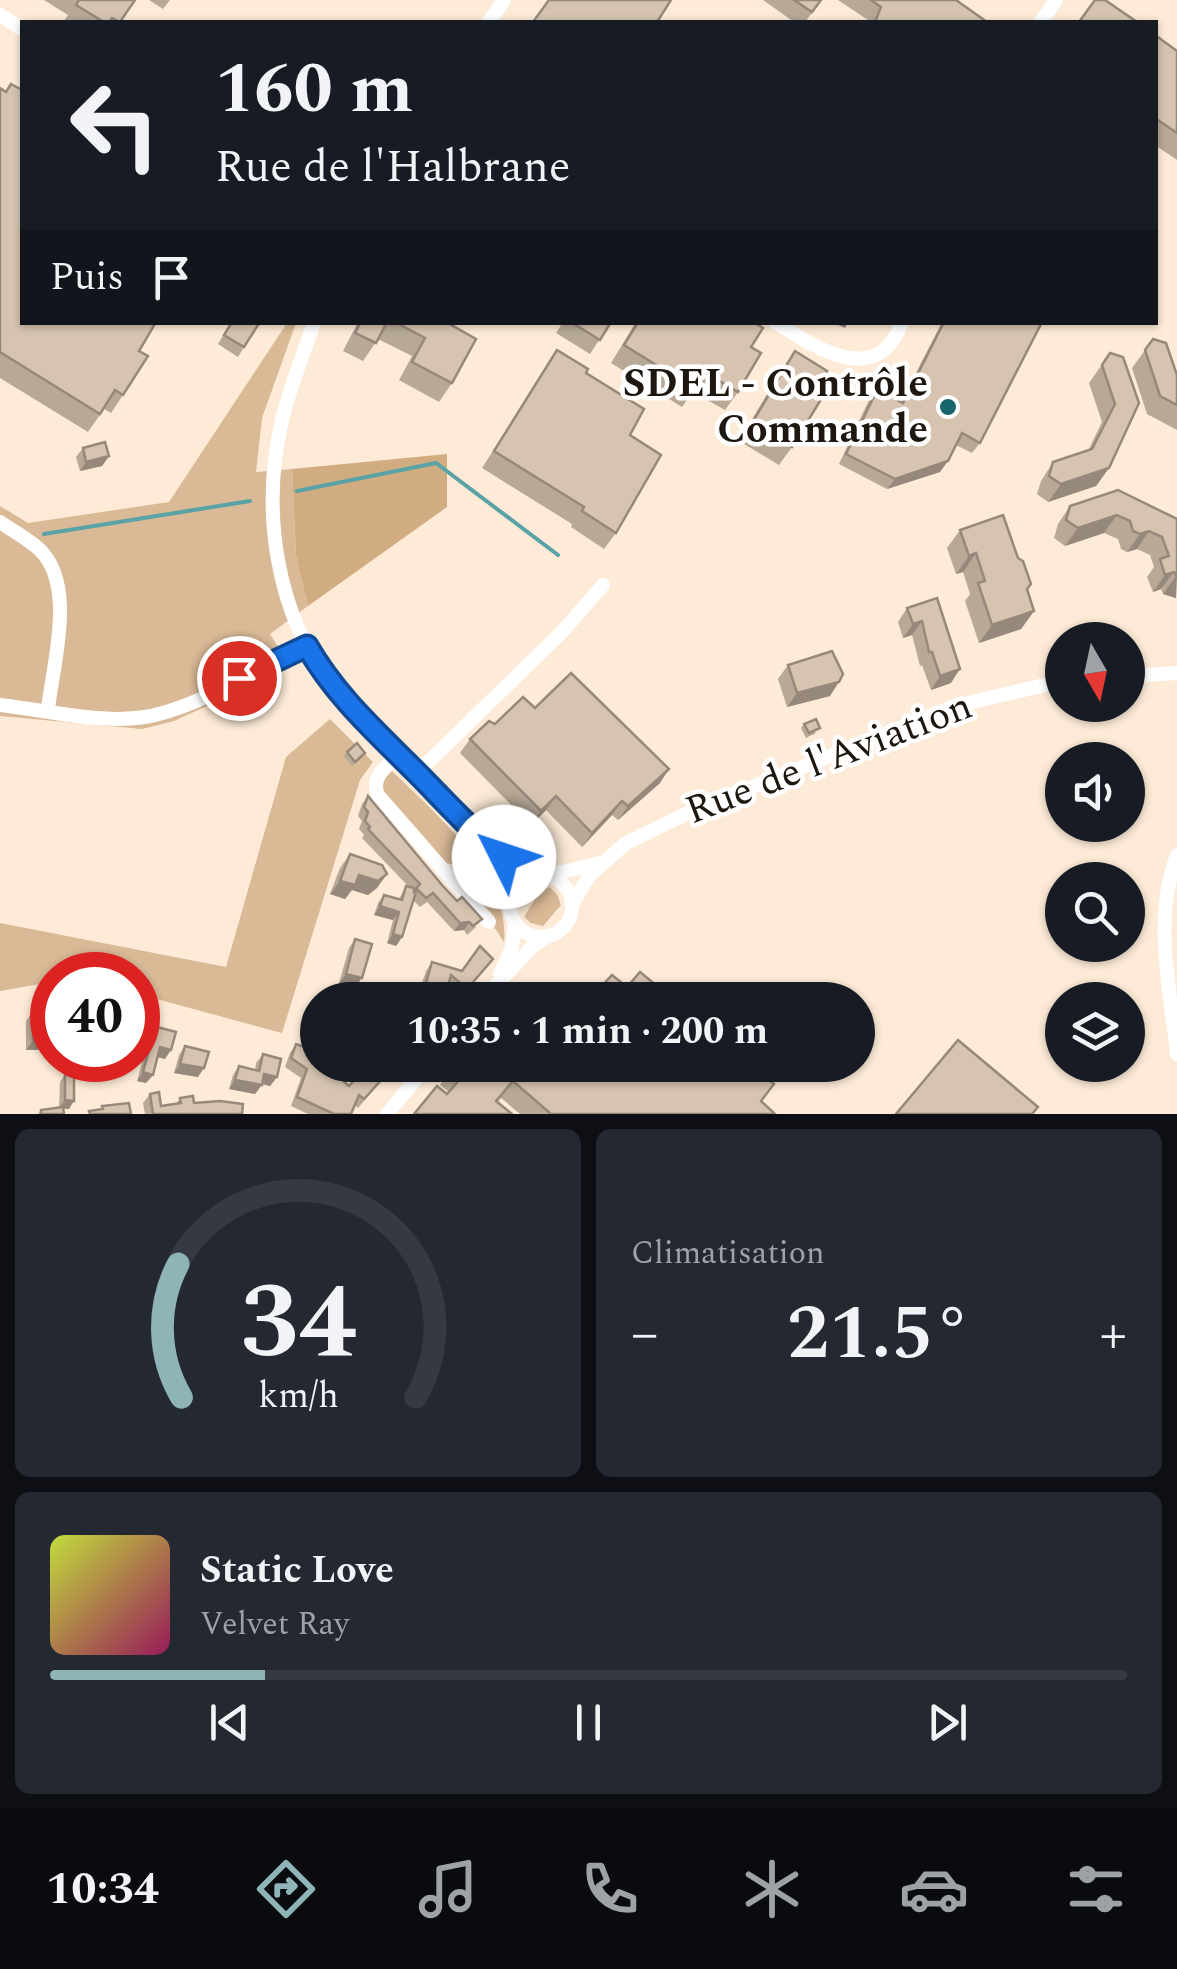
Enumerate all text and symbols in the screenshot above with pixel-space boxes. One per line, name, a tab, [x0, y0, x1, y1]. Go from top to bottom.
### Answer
text: 160 m	[215, 37, 413, 143]
icon: left	[50, 60, 180, 190]
text: Rue de l'Halbrane	[215, 133, 571, 202]
text: Puis	[50, 249, 124, 307]
icon: arrive	[144, 250, 199, 305]
place label: SDEL - Contrôle Commande	[623, 354, 928, 461]
marker: SDEL - Contrôle Commande	[937, 396, 959, 418]
north arrow	[1045, 622, 1145, 722]
map controls	[1045, 622, 1145, 1082]
pin	[197, 636, 282, 721]
icon: arrive	[212, 651, 267, 706]
street label: Rue de l'Aviation	[677, 676, 981, 842]
button: sound	[1045, 742, 1145, 842]
position arrow	[452, 805, 556, 909]
button: search	[1045, 862, 1145, 962]
speed limit sign: 40	[30, 952, 160, 1082]
button: layers	[1045, 982, 1145, 1082]
text: 10:35 · 1 min · 200 m	[407, 1003, 768, 1061]
text: Climatisation	[631, 1229, 825, 1278]
text: 34	[240, 1245, 356, 1403]
text: 21.5°	[787, 1278, 971, 1392]
text: −	[631, 1293, 659, 1376]
text: +	[1099, 1293, 1127, 1376]
text: km/h	[258, 1369, 338, 1424]
text: Static Love	[200, 1542, 394, 1600]
text: Velvet Ray	[200, 1600, 349, 1649]
icon: previous	[202, 1695, 257, 1750]
icon: pause	[561, 1695, 616, 1750]
icon: next	[920, 1695, 975, 1750]
icon: directions	[251, 1854, 321, 1924]
icon: music	[413, 1854, 483, 1924]
icon: phone	[575, 1854, 645, 1924]
icon: climate	[737, 1854, 807, 1924]
icon: car	[899, 1854, 969, 1924]
icon: filters	[1061, 1854, 1131, 1924]
text: 10:34	[46, 1855, 159, 1924]

